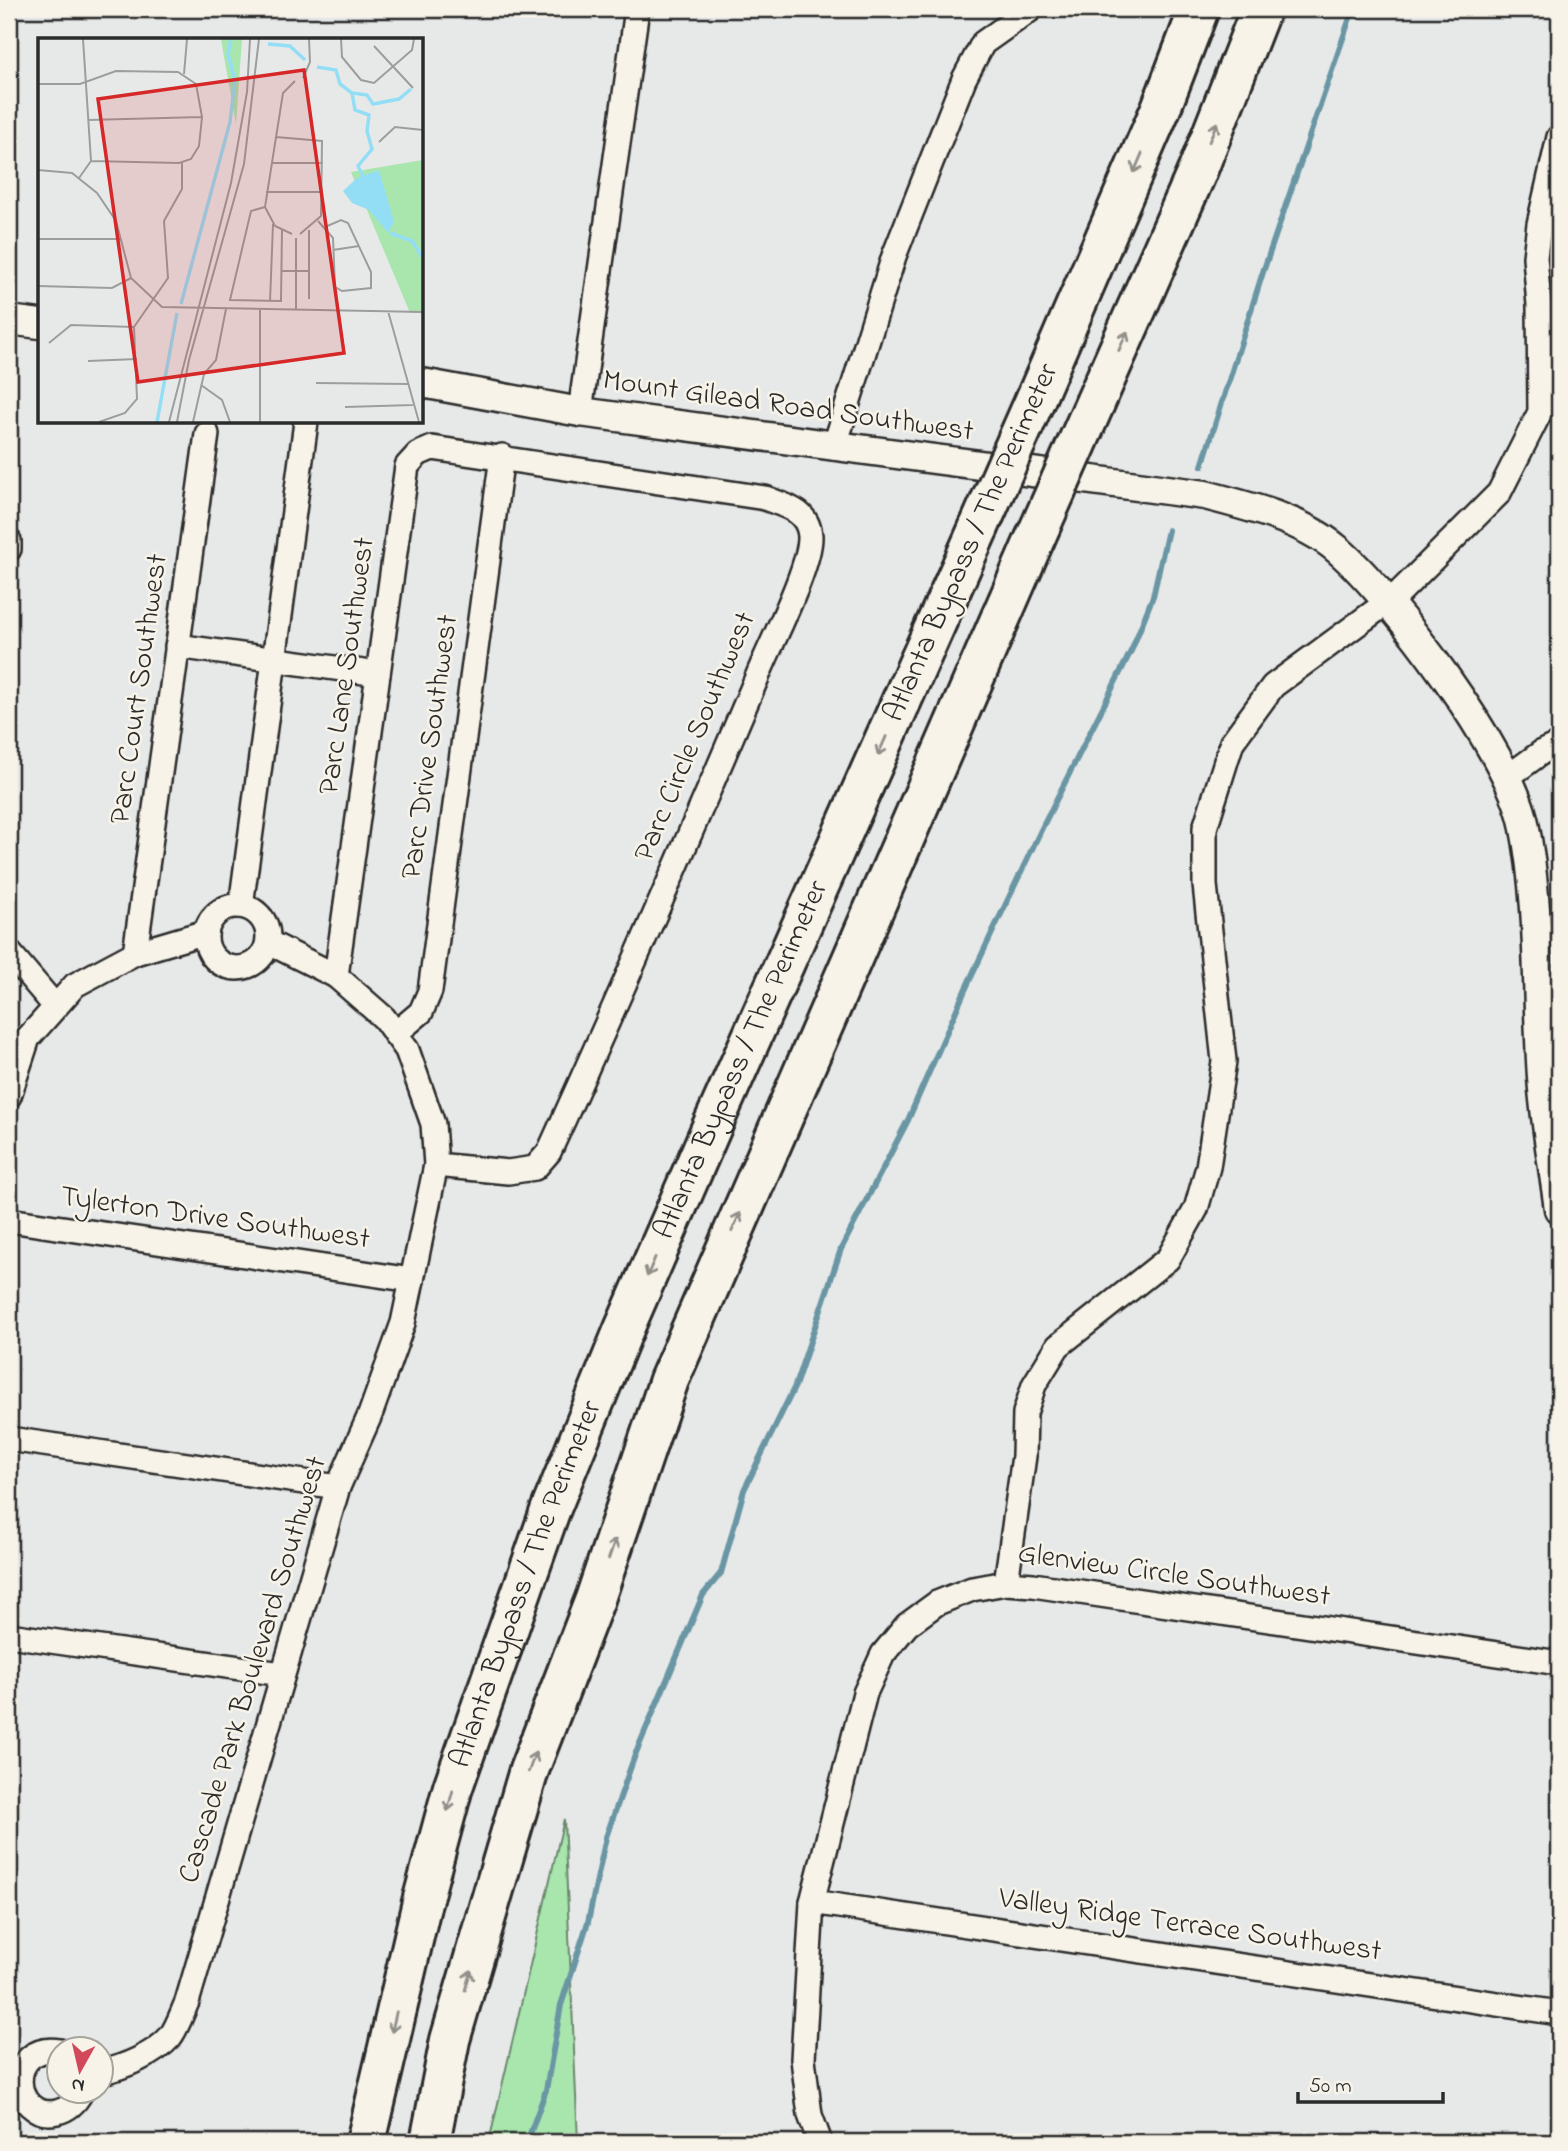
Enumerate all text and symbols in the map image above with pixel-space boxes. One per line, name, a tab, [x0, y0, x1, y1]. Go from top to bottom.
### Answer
inset map	[38, 38, 424, 424]
one-way arrow	[1208, 122, 1221, 143]
one-way arrow	[1131, 152, 1144, 174]
one-way arrow	[1117, 330, 1130, 352]
street label: Atlanta Bypass / The Perimeter	[873, 356, 1071, 729]
street label: Mount Gilead Road Southwest	[600, 359, 976, 455]
street label: Parc Lane Southwest	[308, 534, 388, 798]
street label: Parc Court Southwest	[99, 551, 181, 827]
street label: Parc Circle Southwest	[624, 605, 768, 869]
street label: Parc Drive Southwest	[391, 612, 471, 882]
one-way arrow	[875, 734, 888, 756]
street label: Atlanta Bypass / The Perimeter	[643, 873, 841, 1247]
street label: Tylerton Drive Southwest	[57, 1175, 373, 1263]
one-way arrow	[730, 1212, 743, 1233]
one-way arrow	[643, 1256, 656, 1278]
street label: Atlanta Bypass / The Perimeter	[439, 1394, 615, 1774]
street label: Cascade Park Boulevard Southwest	[168, 1451, 340, 1889]
street label: Glenview Circle Southwest	[1015, 1532, 1333, 1620]
one-way arrow	[607, 1539, 619, 1561]
one-way arrow	[527, 1752, 540, 1774]
one-way arrow	[442, 1790, 455, 1812]
street label: Valley Ridge Terrace Southwest	[995, 1877, 1384, 1975]
one-way arrow	[462, 1970, 475, 1992]
one-way arrow	[387, 2010, 401, 2033]
north arrow	[46, 2036, 116, 2106]
scale bar	[1298, 2060, 1444, 2104]
text: N	[70, 2070, 86, 2099]
text: 50 m	[1309, 2072, 1352, 2102]

